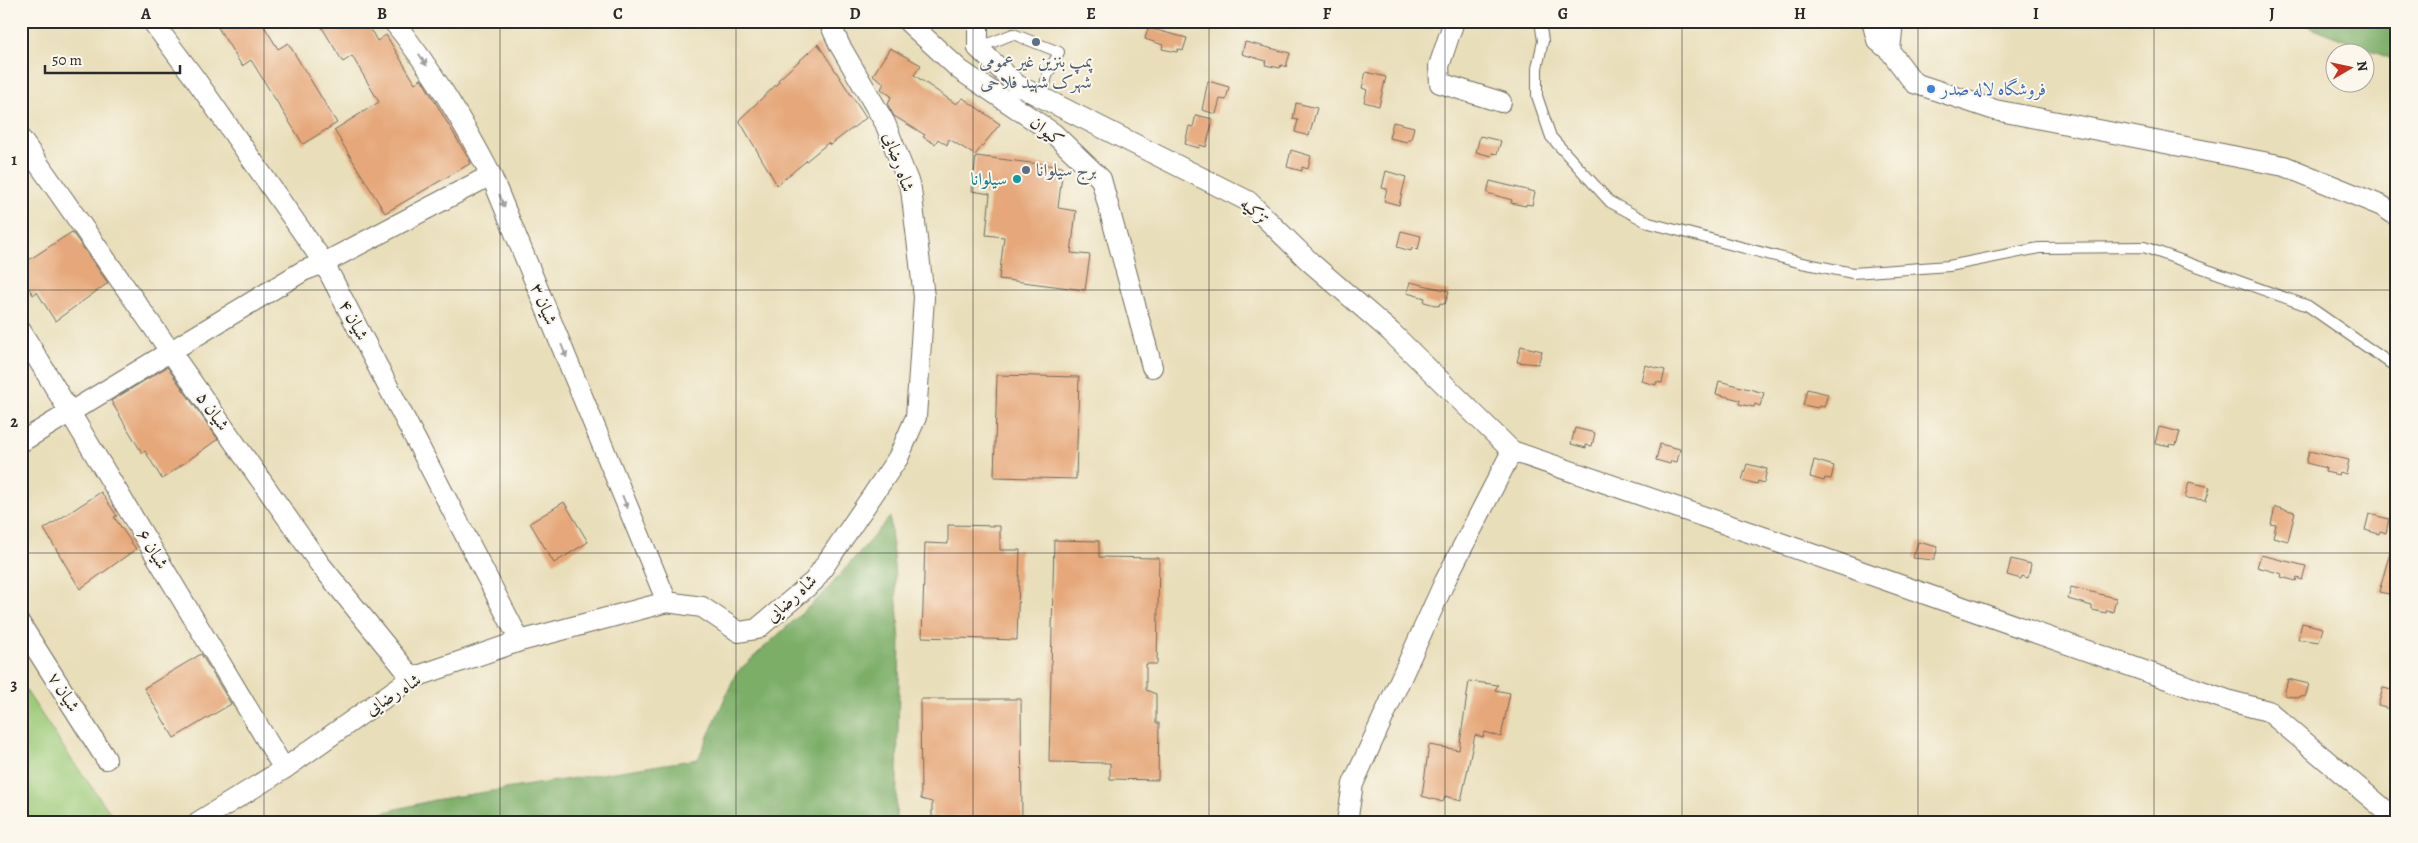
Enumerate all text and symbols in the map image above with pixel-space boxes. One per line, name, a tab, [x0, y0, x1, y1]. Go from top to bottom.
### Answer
text: A	[140, 3, 152, 25]
text: B	[377, 3, 387, 25]
text: C	[613, 3, 623, 25]
text: D	[849, 3, 861, 25]
text: E	[1086, 3, 1096, 25]
text: F	[1323, 3, 1332, 25]
text: G	[1558, 3, 1568, 25]
text: H	[1794, 3, 1806, 25]
text: I	[2033, 3, 2039, 25]
text: J	[2269, 3, 2275, 25]
marker: پمپ بنزین غیر عمومی شهرک شهید فلاحی	[1030, 36, 1042, 48]
scale bar	[45, 42, 180, 74]
north arrow	[2326, 42, 2376, 92]
place label: پمپ بنزین غیر عمومی شهرک شهید فلاحی	[979, 49, 1093, 94]
text: 50 m	[52, 50, 82, 70]
one-way arrow	[418, 53, 427, 66]
text: N	[2352, 60, 2373, 73]
place label: فروشگاه لاله صدر	[1939, 77, 2046, 101]
marker: فروشگاه لاله صدر	[1925, 83, 1937, 95]
street label: کیوان	[1025, 110, 1069, 152]
street label: شاه رضایی	[878, 129, 920, 195]
text: 1	[11, 149, 17, 171]
place label: برج سیلوانا	[1036, 158, 1096, 186]
marker: برج سیلوانا	[1020, 164, 1032, 176]
place label: سیلوانا	[971, 167, 1007, 191]
marker: سیلوانا	[1011, 173, 1023, 185]
street label: تزکیه	[1235, 192, 1275, 230]
one-way arrow	[498, 194, 506, 208]
street label: شیان ۳	[525, 280, 563, 328]
street label: شیان ۴	[334, 295, 374, 345]
one-way arrow	[560, 344, 568, 358]
street label: شیان ۵	[191, 386, 235, 436]
text: 2	[10, 411, 18, 433]
one-way arrow	[622, 495, 630, 509]
street label: شیان ۶	[132, 524, 174, 574]
street label: شاه رضایی	[760, 568, 822, 628]
street label: شیان ۷	[42, 667, 86, 717]
street label: شاه رضایی	[361, 667, 425, 721]
text: 3	[11, 674, 18, 696]

